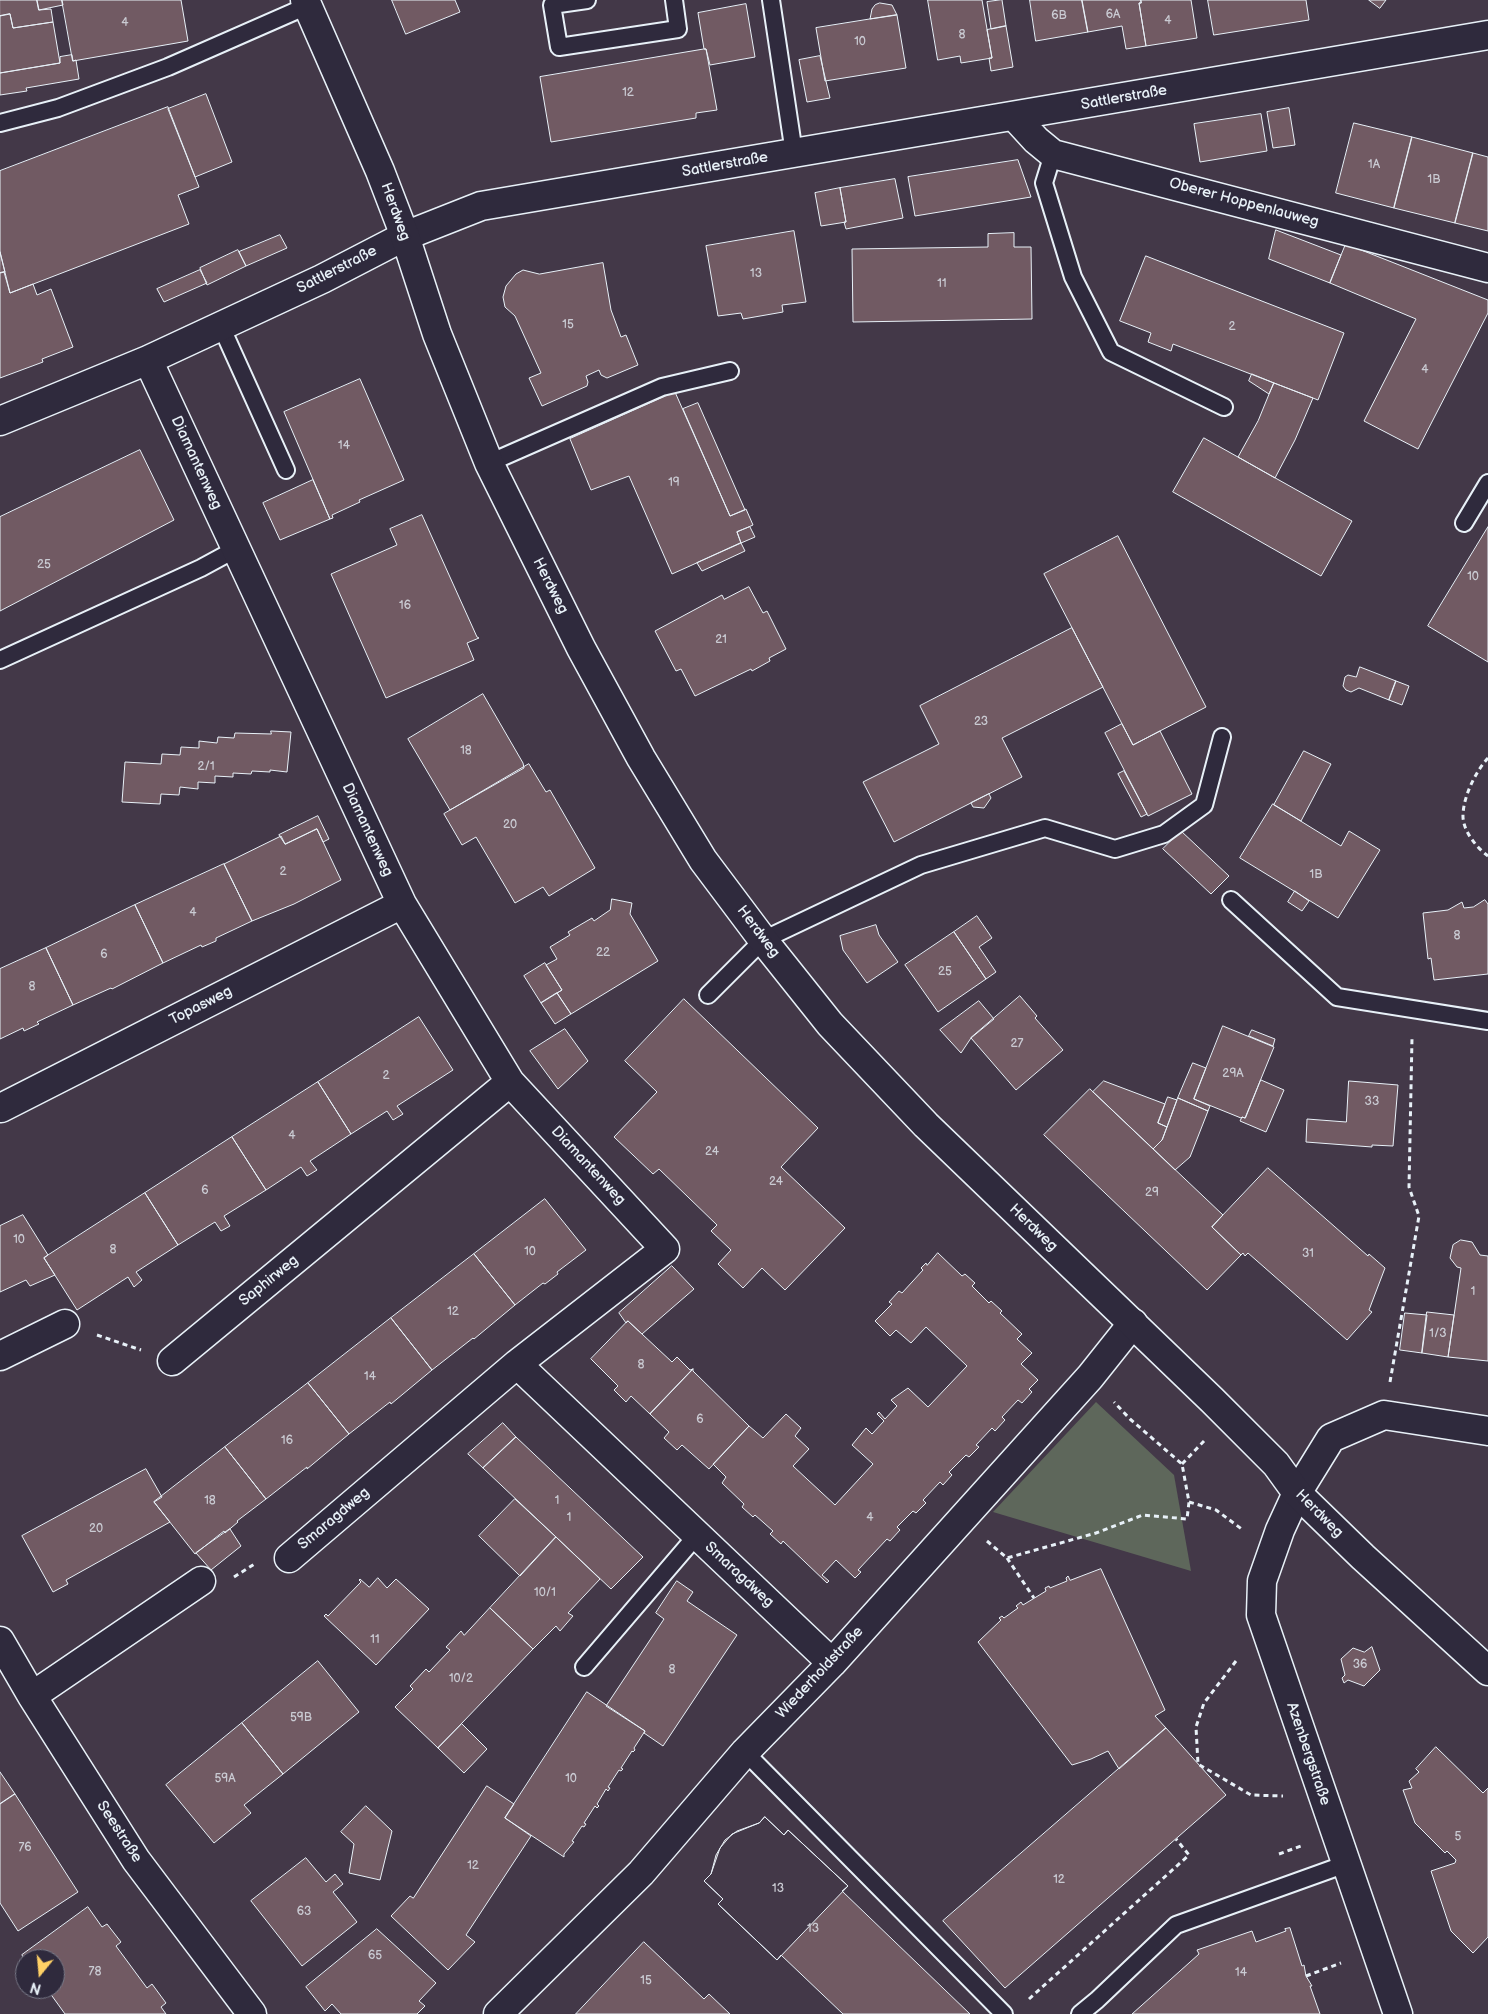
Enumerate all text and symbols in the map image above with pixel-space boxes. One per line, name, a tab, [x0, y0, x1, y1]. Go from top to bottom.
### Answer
house number: 6A	[1106, 8, 1120, 22]
house number: 6B	[1051, 9, 1067, 23]
house number: 4	[1164, 14, 1172, 28]
house number: 4	[121, 16, 129, 30]
house number: 8	[959, 28, 965, 42]
house number: 10	[854, 35, 866, 49]
street label: Sattlerstraße	[1079, 82, 1169, 114]
house number: 12	[622, 86, 634, 100]
street label: Sattlerstraße	[680, 149, 770, 181]
house number: 1A	[1368, 158, 1380, 172]
house number: 1B	[1428, 173, 1440, 187]
street label: Oberer Hoppenlauweg	[1167, 174, 1321, 232]
street label: Herdweg	[376, 180, 414, 244]
street label: Sattlerstraße	[294, 242, 380, 298]
house number: 13	[750, 267, 762, 281]
house number: 11	[937, 277, 947, 291]
house number: 15	[562, 318, 574, 332]
house number: 2	[1228, 320, 1236, 334]
house number: 4	[1421, 363, 1429, 377]
street label: Diamantenweg	[166, 413, 226, 513]
house number: 14	[338, 439, 350, 453]
house number: 19	[668, 476, 680, 490]
street label: Herdweg	[528, 555, 572, 617]
house number: 25	[37, 558, 51, 572]
house number: 10	[1467, 570, 1479, 584]
house number: 16	[399, 599, 411, 613]
house number: 21	[715, 633, 727, 647]
house number: 23	[974, 715, 988, 729]
house number: 18	[460, 744, 472, 758]
house number: 2/1	[197, 760, 215, 774]
street label: Diamantenweg	[337, 780, 397, 880]
house number: 20	[503, 818, 517, 832]
house number: 2	[279, 865, 287, 879]
house number: 1B	[1310, 868, 1322, 882]
street label: Herdweg	[733, 902, 783, 962]
house number: 4	[189, 906, 197, 920]
house number: 8	[1454, 929, 1460, 943]
house number: 22	[596, 946, 610, 960]
house number: 6	[100, 948, 108, 962]
house number: 25	[938, 965, 952, 979]
house number: 8	[29, 980, 35, 994]
street label: Topasweg	[167, 983, 235, 1029]
house number: 27	[1011, 1037, 1023, 1051]
house number: 29A	[1222, 1067, 1244, 1081]
house number: 2	[382, 1069, 390, 1083]
house number: 33	[1365, 1095, 1379, 1109]
street label: Diamantenweg	[547, 1123, 629, 1209]
house number: 4	[288, 1129, 296, 1143]
house number: 24	[705, 1145, 719, 1159]
house number: 24	[769, 1175, 783, 1189]
house number: 6	[201, 1184, 209, 1198]
house number: 29	[1145, 1186, 1159, 1200]
street label: Herdweg	[1005, 1201, 1061, 1255]
house number: 10	[13, 1233, 25, 1247]
house number: 8	[110, 1243, 116, 1257]
house number: 10	[524, 1245, 536, 1259]
house number: 31	[1302, 1247, 1314, 1261]
street label: Saphirweg	[236, 1252, 302, 1310]
house number: 1	[1471, 1285, 1475, 1299]
house number: 12	[447, 1305, 459, 1319]
house number: 1/3	[1429, 1327, 1447, 1341]
house number: 8	[638, 1358, 644, 1372]
house number: 14	[364, 1370, 376, 1384]
house number: 6	[696, 1413, 704, 1427]
house number: 16	[281, 1434, 293, 1448]
street label: Smaragdweg	[295, 1484, 373, 1554]
street label: Herdweg	[1291, 1486, 1347, 1542]
house number: 18	[204, 1494, 216, 1508]
house number: 1	[555, 1494, 559, 1508]
house number: 1	[567, 1511, 571, 1525]
house number: 4	[866, 1511, 874, 1525]
house number: 20	[89, 1522, 103, 1536]
street label: Smaragdweg	[701, 1538, 777, 1612]
house number: 10/1	[534, 1586, 556, 1600]
street label: Wiederholdstraße	[773, 1623, 867, 1723]
house number: 11	[370, 1633, 380, 1647]
house number: 36	[1353, 1658, 1367, 1672]
house number: 8	[669, 1663, 675, 1677]
house number: 10/2	[449, 1672, 473, 1686]
street label: Azenbergstraße	[1282, 1700, 1334, 1808]
house number: 59B	[290, 1711, 312, 1725]
house number: 59A	[214, 1772, 236, 1786]
house number: 10	[565, 1772, 577, 1786]
street label: Seestraße	[92, 1798, 146, 1866]
house number: 5	[1455, 1830, 1461, 1844]
house number: 76	[18, 1841, 32, 1855]
house number: 12	[467, 1859, 479, 1873]
house number: 12	[1053, 1873, 1065, 1887]
house number: 13	[772, 1882, 784, 1896]
house number: 63	[297, 1905, 311, 1919]
house number: 13	[807, 1922, 819, 1936]
north arrow	[15, 1949, 65, 1999]
house number: 65	[368, 1949, 382, 1963]
house number: 78	[89, 1965, 101, 1979]
house number: 14	[1235, 1966, 1247, 1980]
house number: 15	[640, 1974, 652, 1988]
text: N	[28, 1978, 43, 1998]

